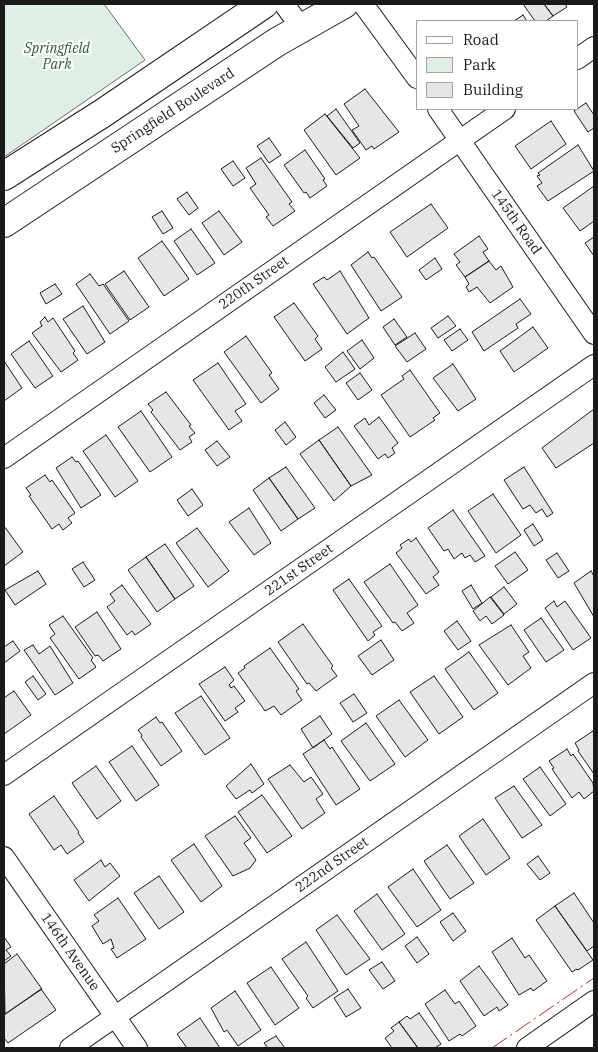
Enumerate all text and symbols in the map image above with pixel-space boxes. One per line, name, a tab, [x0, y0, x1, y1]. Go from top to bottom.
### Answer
legend	[416, 20, 578, 110]
text: Road	[463, 30, 499, 49]
park label: Springfield Park	[24, 41, 90, 74]
text: Park	[463, 55, 496, 74]
street label: Springfield Boulevard	[108, 65, 238, 157]
text: Building	[463, 80, 523, 99]
street label: 145th Road	[487, 186, 545, 258]
street label: 220th Street	[216, 253, 292, 313]
street label: 221st Street	[262, 540, 336, 600]
street label: 222nd Street	[292, 834, 372, 896]
street label: 146th Avenue	[37, 910, 103, 994]

